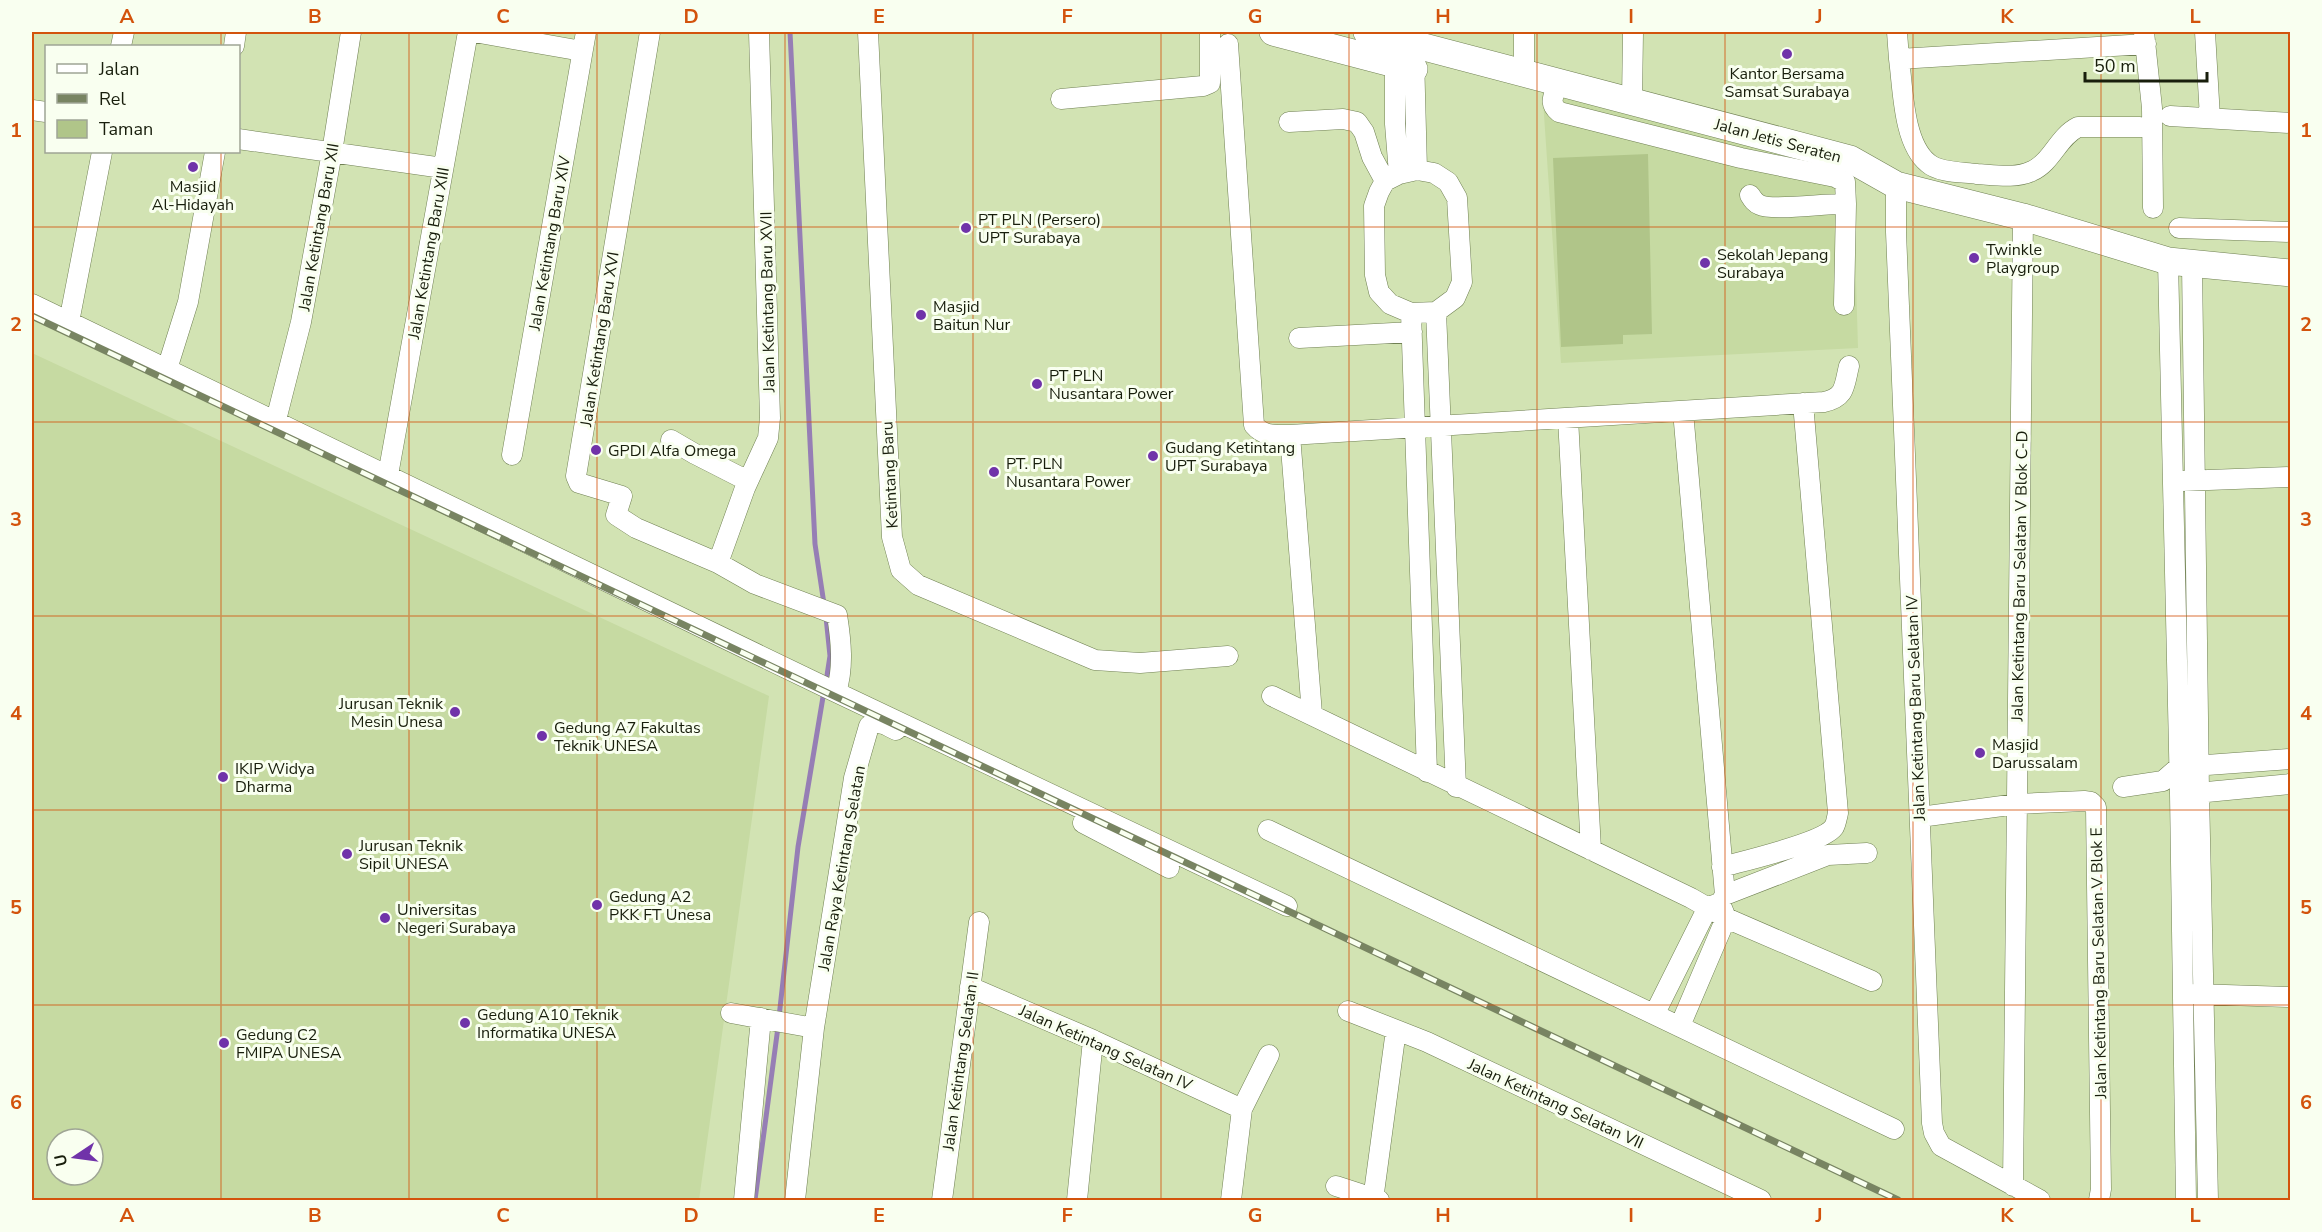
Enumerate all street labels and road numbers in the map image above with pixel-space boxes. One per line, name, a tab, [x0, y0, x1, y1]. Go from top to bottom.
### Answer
street label: Jalan Jetis Seraten	[1711, 113, 1844, 168]
street label: Jalan Ketintang Baru XII	[293, 141, 345, 314]
street label: Jalan Ketintang Baru XIV	[524, 153, 576, 333]
street label: Jalan Ketintang Baru XIII	[403, 165, 455, 342]
street label: Jalan Ketintang Baru XVII	[755, 211, 781, 394]
street label: Jalan Ketintang Baru XVI	[575, 250, 625, 429]
street label: Ketintang Baru	[876, 421, 904, 529]
street label: Jalan Ketintang Baru Selatan V Blok C-D	[2006, 430, 2034, 723]
street label: Jalan Ketintang Baru Selatan IV	[1901, 594, 1931, 822]
street label: Jalan Raya Ketintang Selatan	[813, 764, 871, 973]
street label: Jalan Ketintang Baru Selatan V Blok E	[2086, 827, 2112, 1100]
street label: Jalan Ketintang Selatan II	[937, 970, 984, 1153]
street label: Jalan Ketintang Selatan IV	[1015, 999, 1197, 1096]
street label: Jalan Ketintang Selatan VII	[1463, 1053, 1647, 1154]

